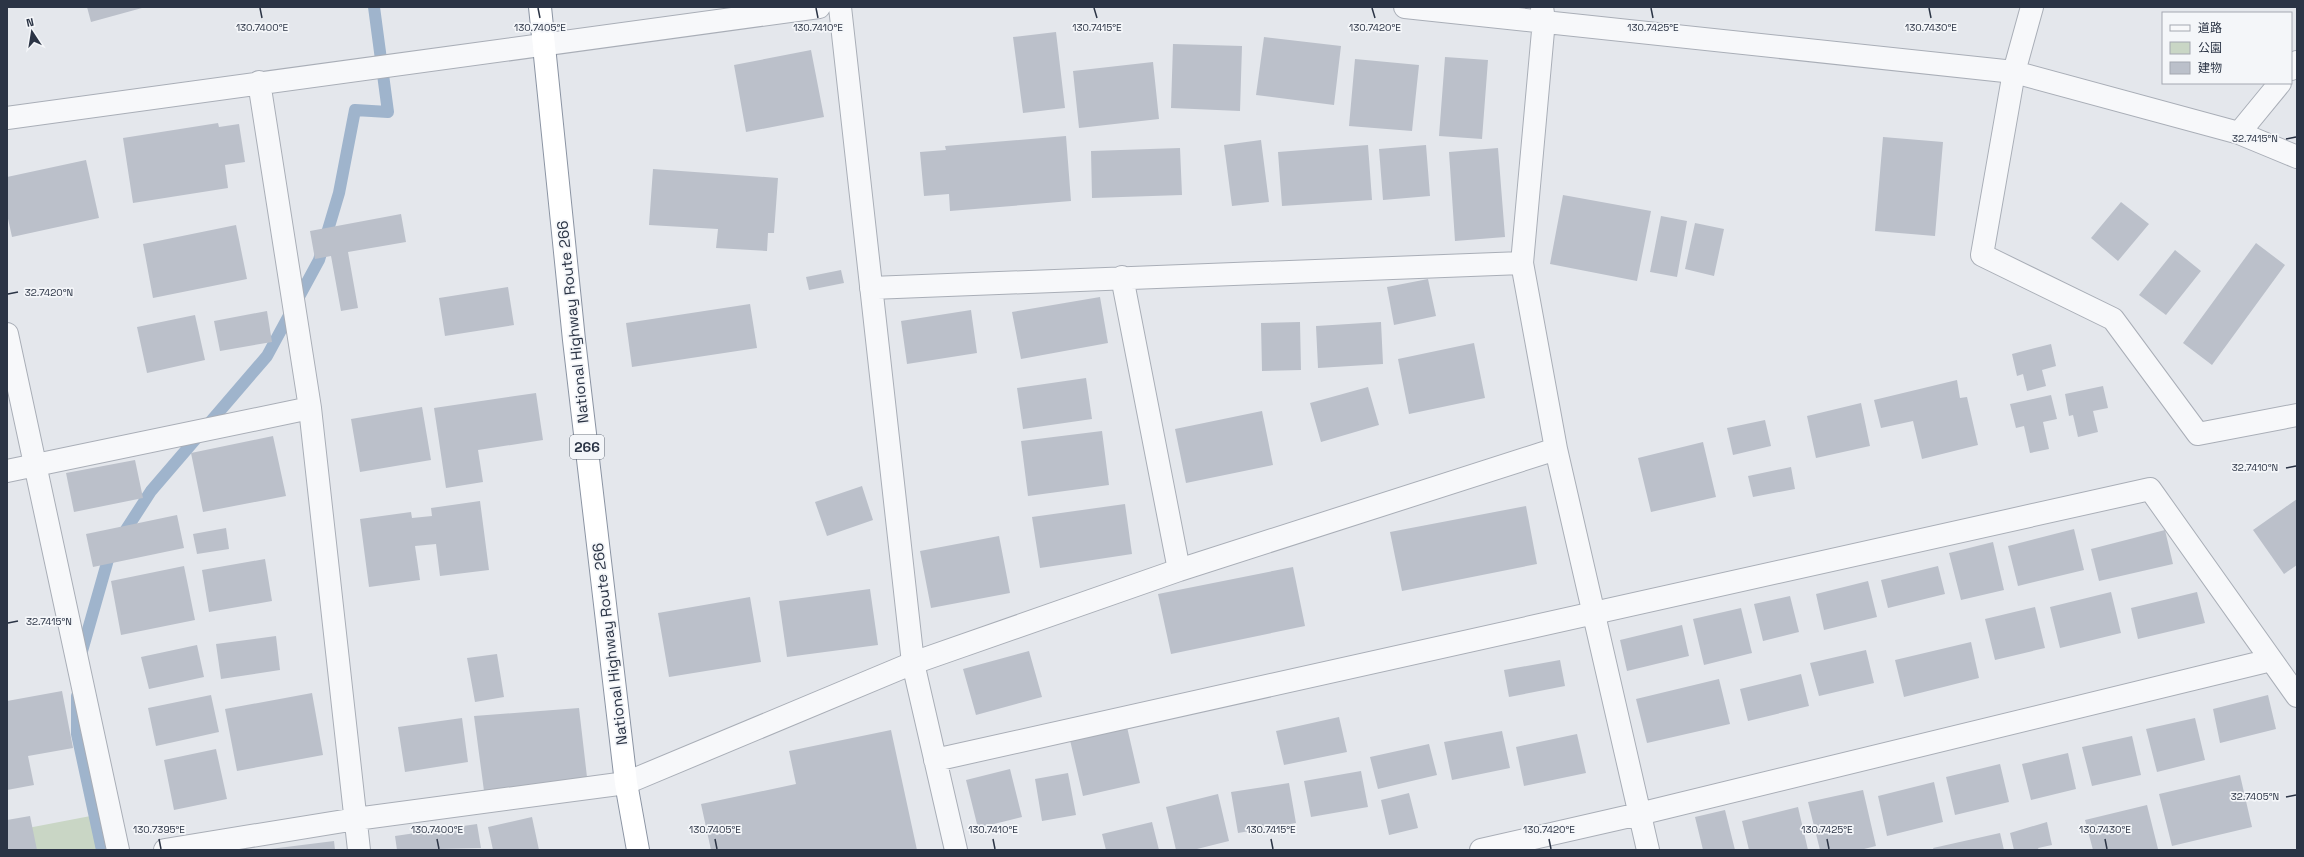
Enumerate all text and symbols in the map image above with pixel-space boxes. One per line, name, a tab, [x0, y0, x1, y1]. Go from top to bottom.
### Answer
north arrow	[12, 12, 52, 52]
legend	[2162, 12, 2292, 84]
text: N	[25, 15, 35, 30]
text: 道路	[2198, 20, 2222, 36]
text: 130.7400°E	[236, 21, 288, 34]
text: 130.7405°E	[514, 21, 566, 34]
text: 130.7410°E	[793, 21, 843, 34]
text: 130.7415°E	[1072, 21, 1122, 34]
text: 130.7420°E	[1349, 21, 1401, 34]
text: 130.7425°E	[1627, 21, 1679, 34]
text: 130.7430°E	[1905, 21, 1957, 34]
text: 公園	[2198, 40, 2222, 56]
text: 建物	[2198, 60, 2222, 76]
text: 32.7415°N	[2232, 132, 2278, 145]
street label: National Highway Route 266	[552, 220, 593, 424]
text: 32.7420°N	[25, 286, 73, 299]
road number: 266	[570, 435, 604, 459]
text: 32.7410°N	[2232, 461, 2278, 474]
street label: National Highway Route 266	[588, 542, 631, 746]
text: 32.7415°N	[26, 615, 72, 628]
text: 32.7405°N	[2231, 790, 2279, 803]
text: 130.7395°E	[133, 823, 185, 836]
text: 130.7400°E	[411, 823, 463, 836]
text: 130.7405°E	[689, 823, 741, 836]
text: 130.7410°E	[968, 823, 1018, 836]
text: 130.7415°E	[1246, 823, 1296, 836]
text: 130.7420°E	[1523, 823, 1575, 836]
text: 130.7425°E	[1801, 823, 1853, 836]
text: 130.7430°E	[2079, 823, 2131, 836]

